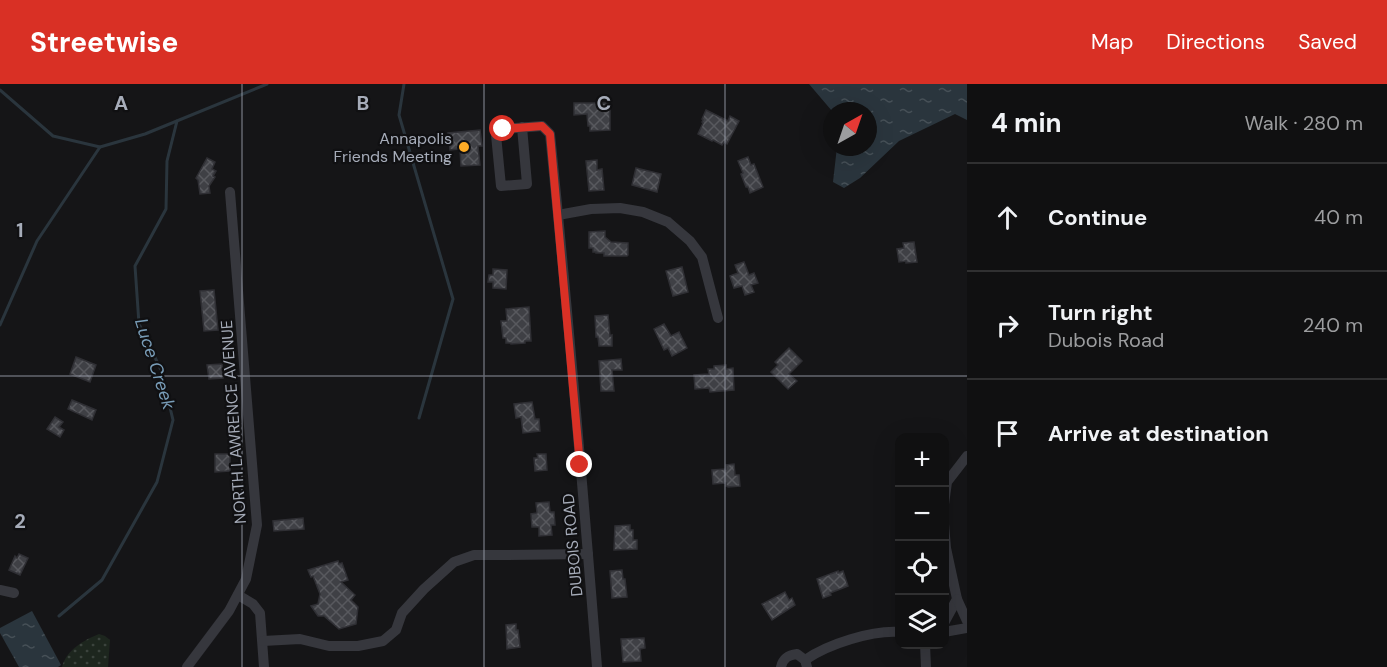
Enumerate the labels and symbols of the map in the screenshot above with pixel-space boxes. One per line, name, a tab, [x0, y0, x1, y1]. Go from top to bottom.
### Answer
text: A	[114, 90, 128, 116]
text: B	[357, 90, 369, 116]
text: C	[597, 90, 611, 116]
north arrow	[823, 102, 877, 156]
route start	[489, 115, 515, 141]
place label: Annapolis Friends Meeting	[334, 128, 452, 167]
marker: Annapolis Friends Meeting	[457, 140, 471, 154]
text: 1	[16, 217, 24, 243]
water label: Luce Creek	[129, 315, 181, 413]
street label: NORTH LAWRENCE AVENUE	[216, 319, 251, 525]
route end	[566, 451, 592, 477]
street label: DUBOIS ROAD	[558, 492, 587, 597]
text: 2	[14, 508, 26, 534]

